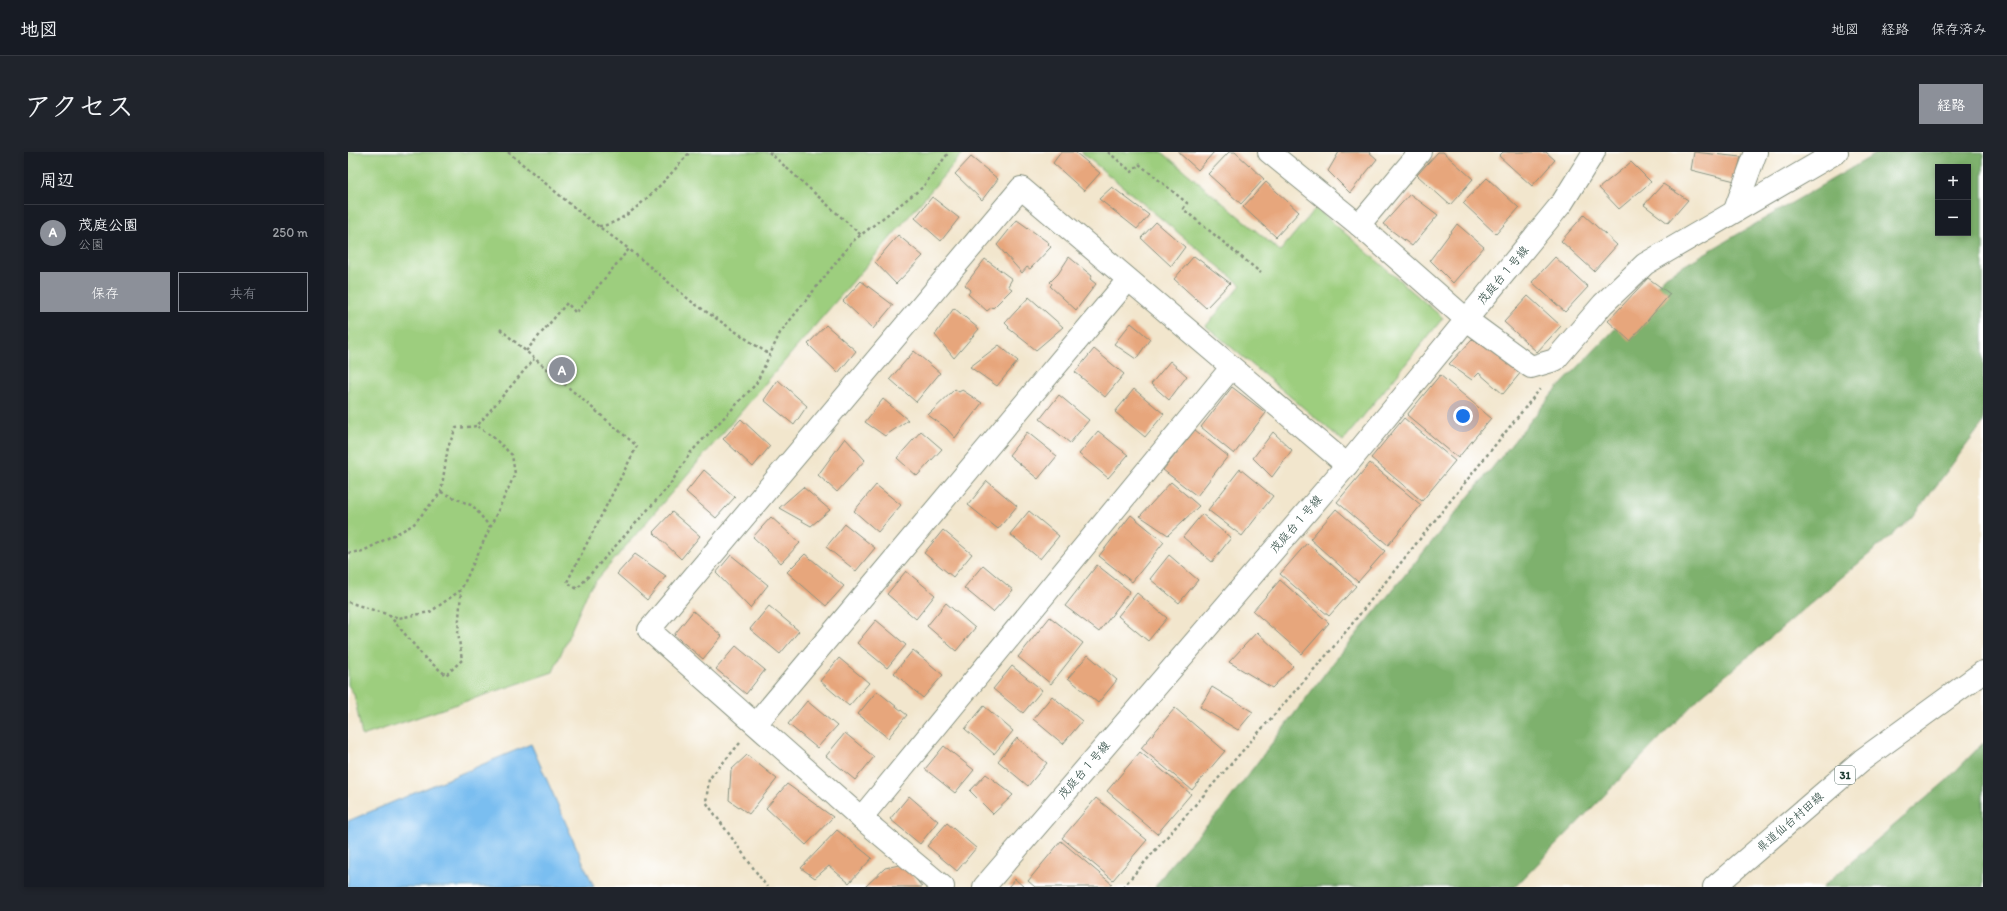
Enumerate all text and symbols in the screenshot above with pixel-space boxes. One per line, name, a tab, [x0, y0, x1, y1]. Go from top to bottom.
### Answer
text: 地図	[20, 18, 58, 41]
text: 地図	[1831, 21, 1859, 38]
text: 経路	[1881, 21, 1909, 38]
text: 保存済み	[1931, 21, 1987, 38]
button: 経路	[1919, 84, 1983, 124]
text: アクセス	[24, 89, 134, 123]
map controls	[1935, 164, 1971, 236]
button: +	[1935, 164, 1971, 200]
text: 周辺	[40, 170, 74, 190]
button: −	[1935, 200, 1971, 236]
text: 茂庭公園	[78, 216, 138, 234]
text: A	[49, 225, 57, 240]
text: 250 m	[272, 225, 308, 240]
text: 公園	[78, 237, 104, 252]
street label: 茂庭台１号線	[1474, 243, 1532, 307]
button: 保存	[40, 272, 170, 312]
button: 共有	[178, 272, 308, 312]
pin: A	[549, 355, 575, 385]
your location	[1453, 406, 1473, 426]
street label: 茂庭台１号線	[1267, 492, 1325, 556]
street label: 茂庭台１号線	[1055, 738, 1113, 802]
road number: 31	[1835, 766, 1855, 784]
street label: 県道仙台村田線	[1754, 789, 1826, 855]

